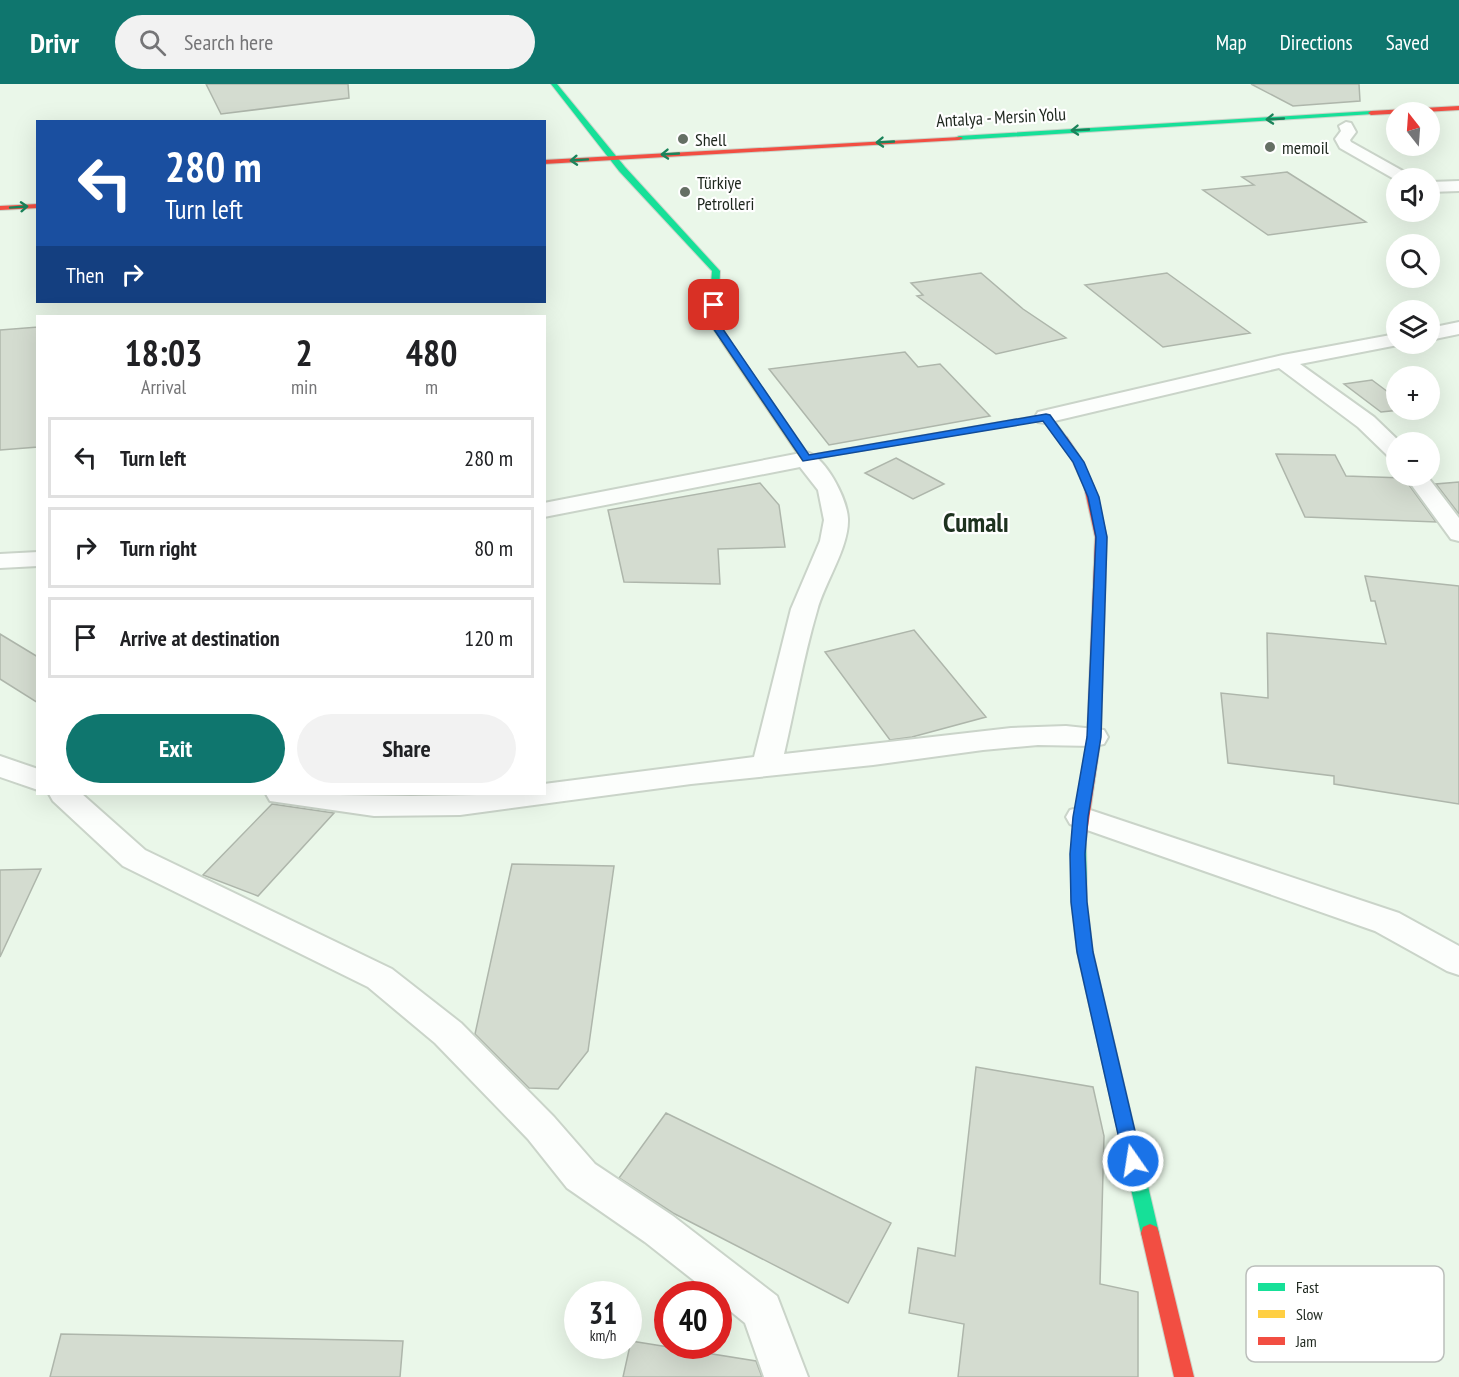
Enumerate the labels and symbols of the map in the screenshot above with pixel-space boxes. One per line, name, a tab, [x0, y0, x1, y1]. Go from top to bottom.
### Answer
street label: Antalya - Mersin Yolu	[935, 102, 1067, 132]
north arrow	[1386, 102, 1440, 156]
one-way arrow	[1265, 113, 1285, 124]
one-way arrow	[1071, 125, 1091, 136]
place label: Shell	[695, 128, 727, 151]
marker: Shell	[676, 132, 690, 146]
one-way arrow	[876, 136, 896, 147]
place label: memoil	[1282, 136, 1330, 159]
marker: memoil	[1263, 140, 1277, 154]
one-way arrow	[660, 149, 680, 160]
one-way arrow	[569, 155, 589, 166]
place label: Türkiye Petrolleri	[697, 171, 754, 215]
marker: Türkiye Petrolleri	[678, 185, 692, 199]
one-way arrow	[8, 201, 28, 212]
pin	[688, 279, 739, 330]
district label: Cumalı	[943, 505, 1009, 539]
position arrow	[1101, 1129, 1165, 1193]
legend	[1246, 1266, 1444, 1362]
text: Fast	[1296, 1277, 1319, 1297]
speed limit sign: 40	[654, 1281, 732, 1359]
text: Slow	[1296, 1304, 1323, 1324]
text: Jam	[1295, 1331, 1317, 1351]

